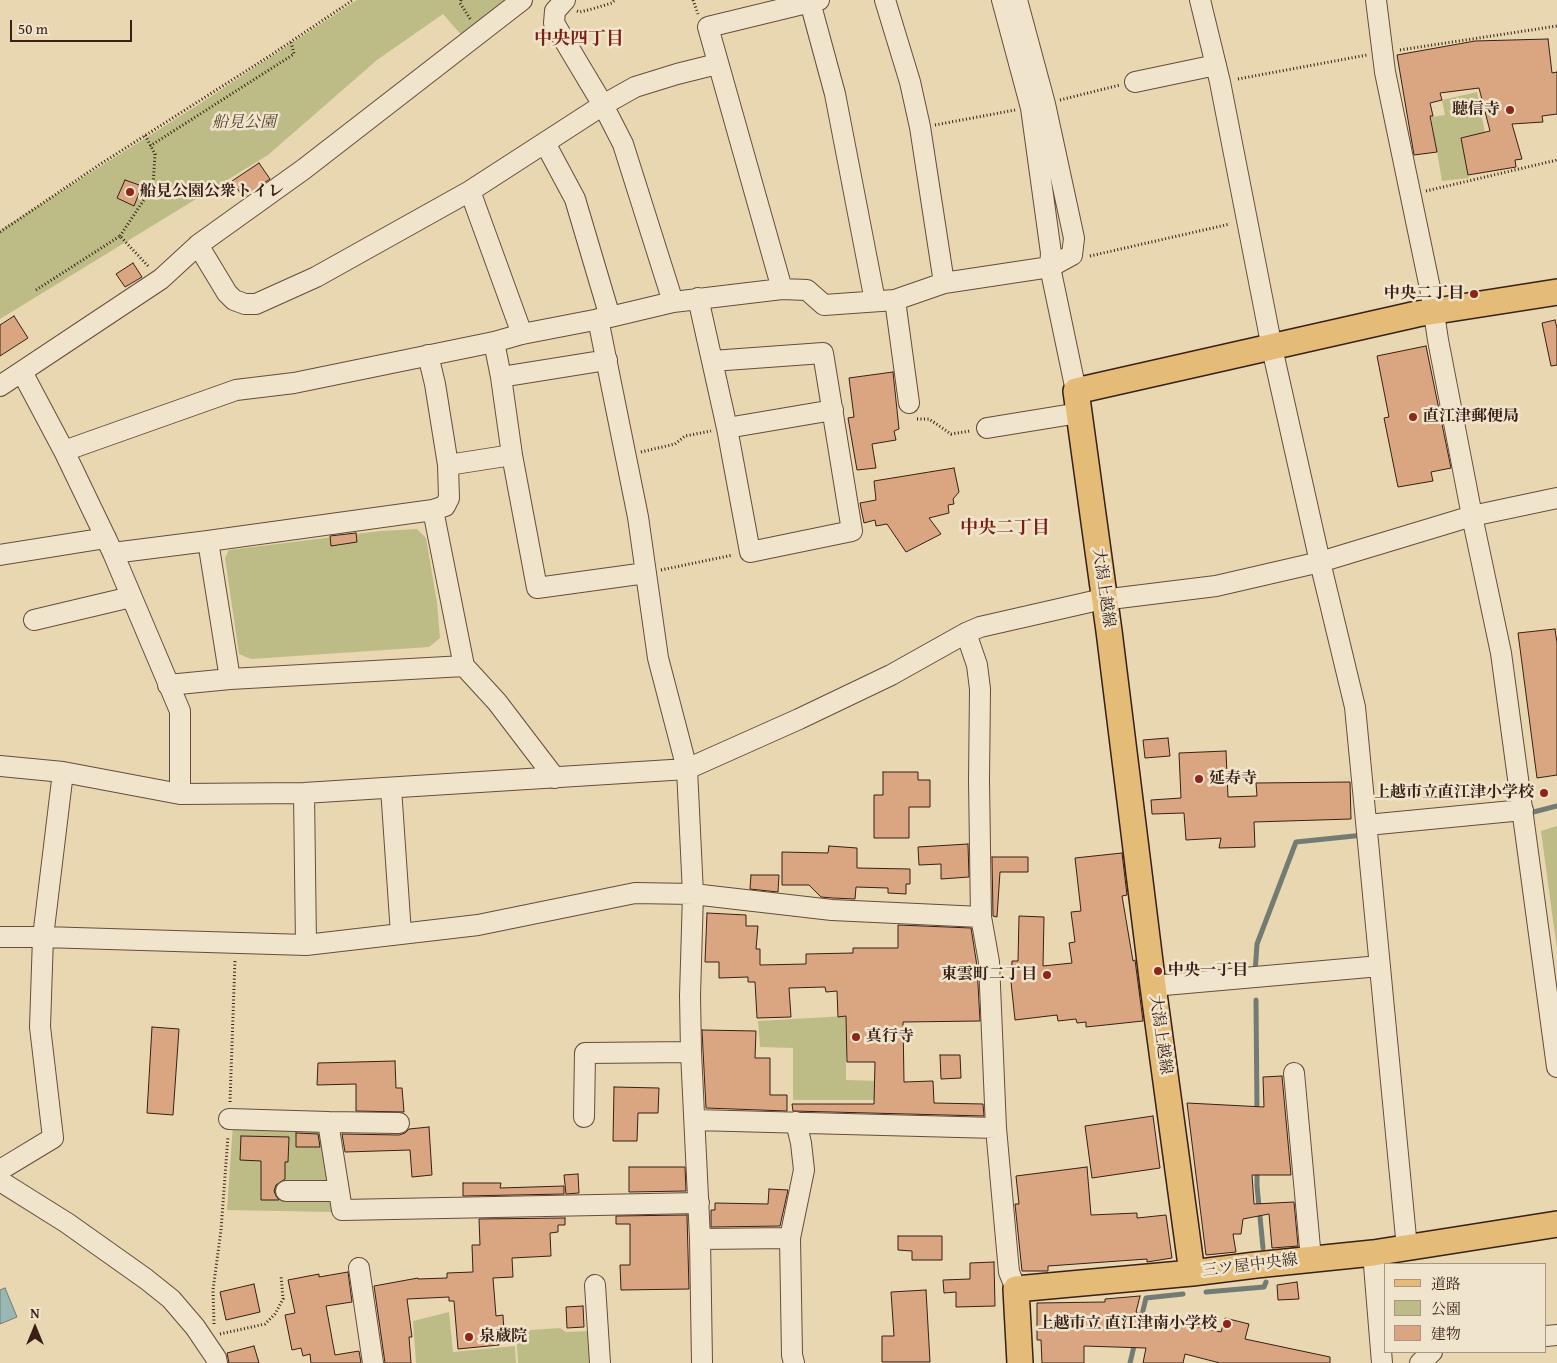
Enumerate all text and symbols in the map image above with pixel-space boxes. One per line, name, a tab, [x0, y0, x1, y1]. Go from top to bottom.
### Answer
scale bar	[12, 10, 135, 42]
text: 50 m	[18, 18, 48, 39]
district label: 中央四丁目	[534, 28, 624, 50]
place label: 聴信寺	[1452, 100, 1500, 120]
marker: 聴信寺	[1504, 104, 1516, 116]
park label: 船見公園	[212, 113, 276, 133]
place label: 船見公園公衆トイレ	[140, 182, 284, 202]
marker: 船見公園公衆トイレ	[124, 186, 136, 198]
place label: 中央二丁目	[1384, 284, 1464, 304]
marker: 中央二丁目	[1468, 288, 1480, 300]
place label: 直江津郵便局	[1423, 407, 1519, 427]
marker: 直江津郵便局	[1407, 411, 1419, 423]
district label: 中央二丁目	[960, 517, 1050, 539]
street label: 大潟上越線	[1088, 547, 1118, 629]
place label: 延寿寺	[1209, 769, 1257, 789]
marker: 延寿寺	[1193, 773, 1205, 785]
place label: 上越市立直江津小学校	[1374, 783, 1534, 803]
marker: 上越市立直江津小学校	[1538, 787, 1550, 799]
place label: 中央一丁目	[1168, 961, 1248, 981]
place label: 東雲町二丁目	[941, 965, 1037, 985]
marker: 中央一丁目	[1152, 965, 1164, 977]
marker: 東雲町二丁目	[1041, 969, 1053, 981]
street label: 大潟上越線	[1145, 994, 1175, 1076]
place label: 真行寺	[866, 1027, 914, 1047]
marker: 真行寺	[850, 1031, 862, 1043]
street label: 三ツ屋中央線	[1201, 1251, 1299, 1281]
legend	[1384, 1263, 1547, 1353]
text: 道路	[1431, 1273, 1461, 1294]
text: 公園	[1431, 1298, 1461, 1319]
north arrow	[10, 1303, 60, 1353]
text: N	[30, 1303, 40, 1323]
place label: 上越市立 直江津南小学校	[1037, 1314, 1217, 1334]
marker: 上越市立 直江津南小学校	[1221, 1318, 1233, 1330]
text: 建物	[1431, 1323, 1461, 1344]
place label: 泉蔵院	[479, 1327, 527, 1347]
marker: 泉蔵院	[463, 1331, 475, 1343]

